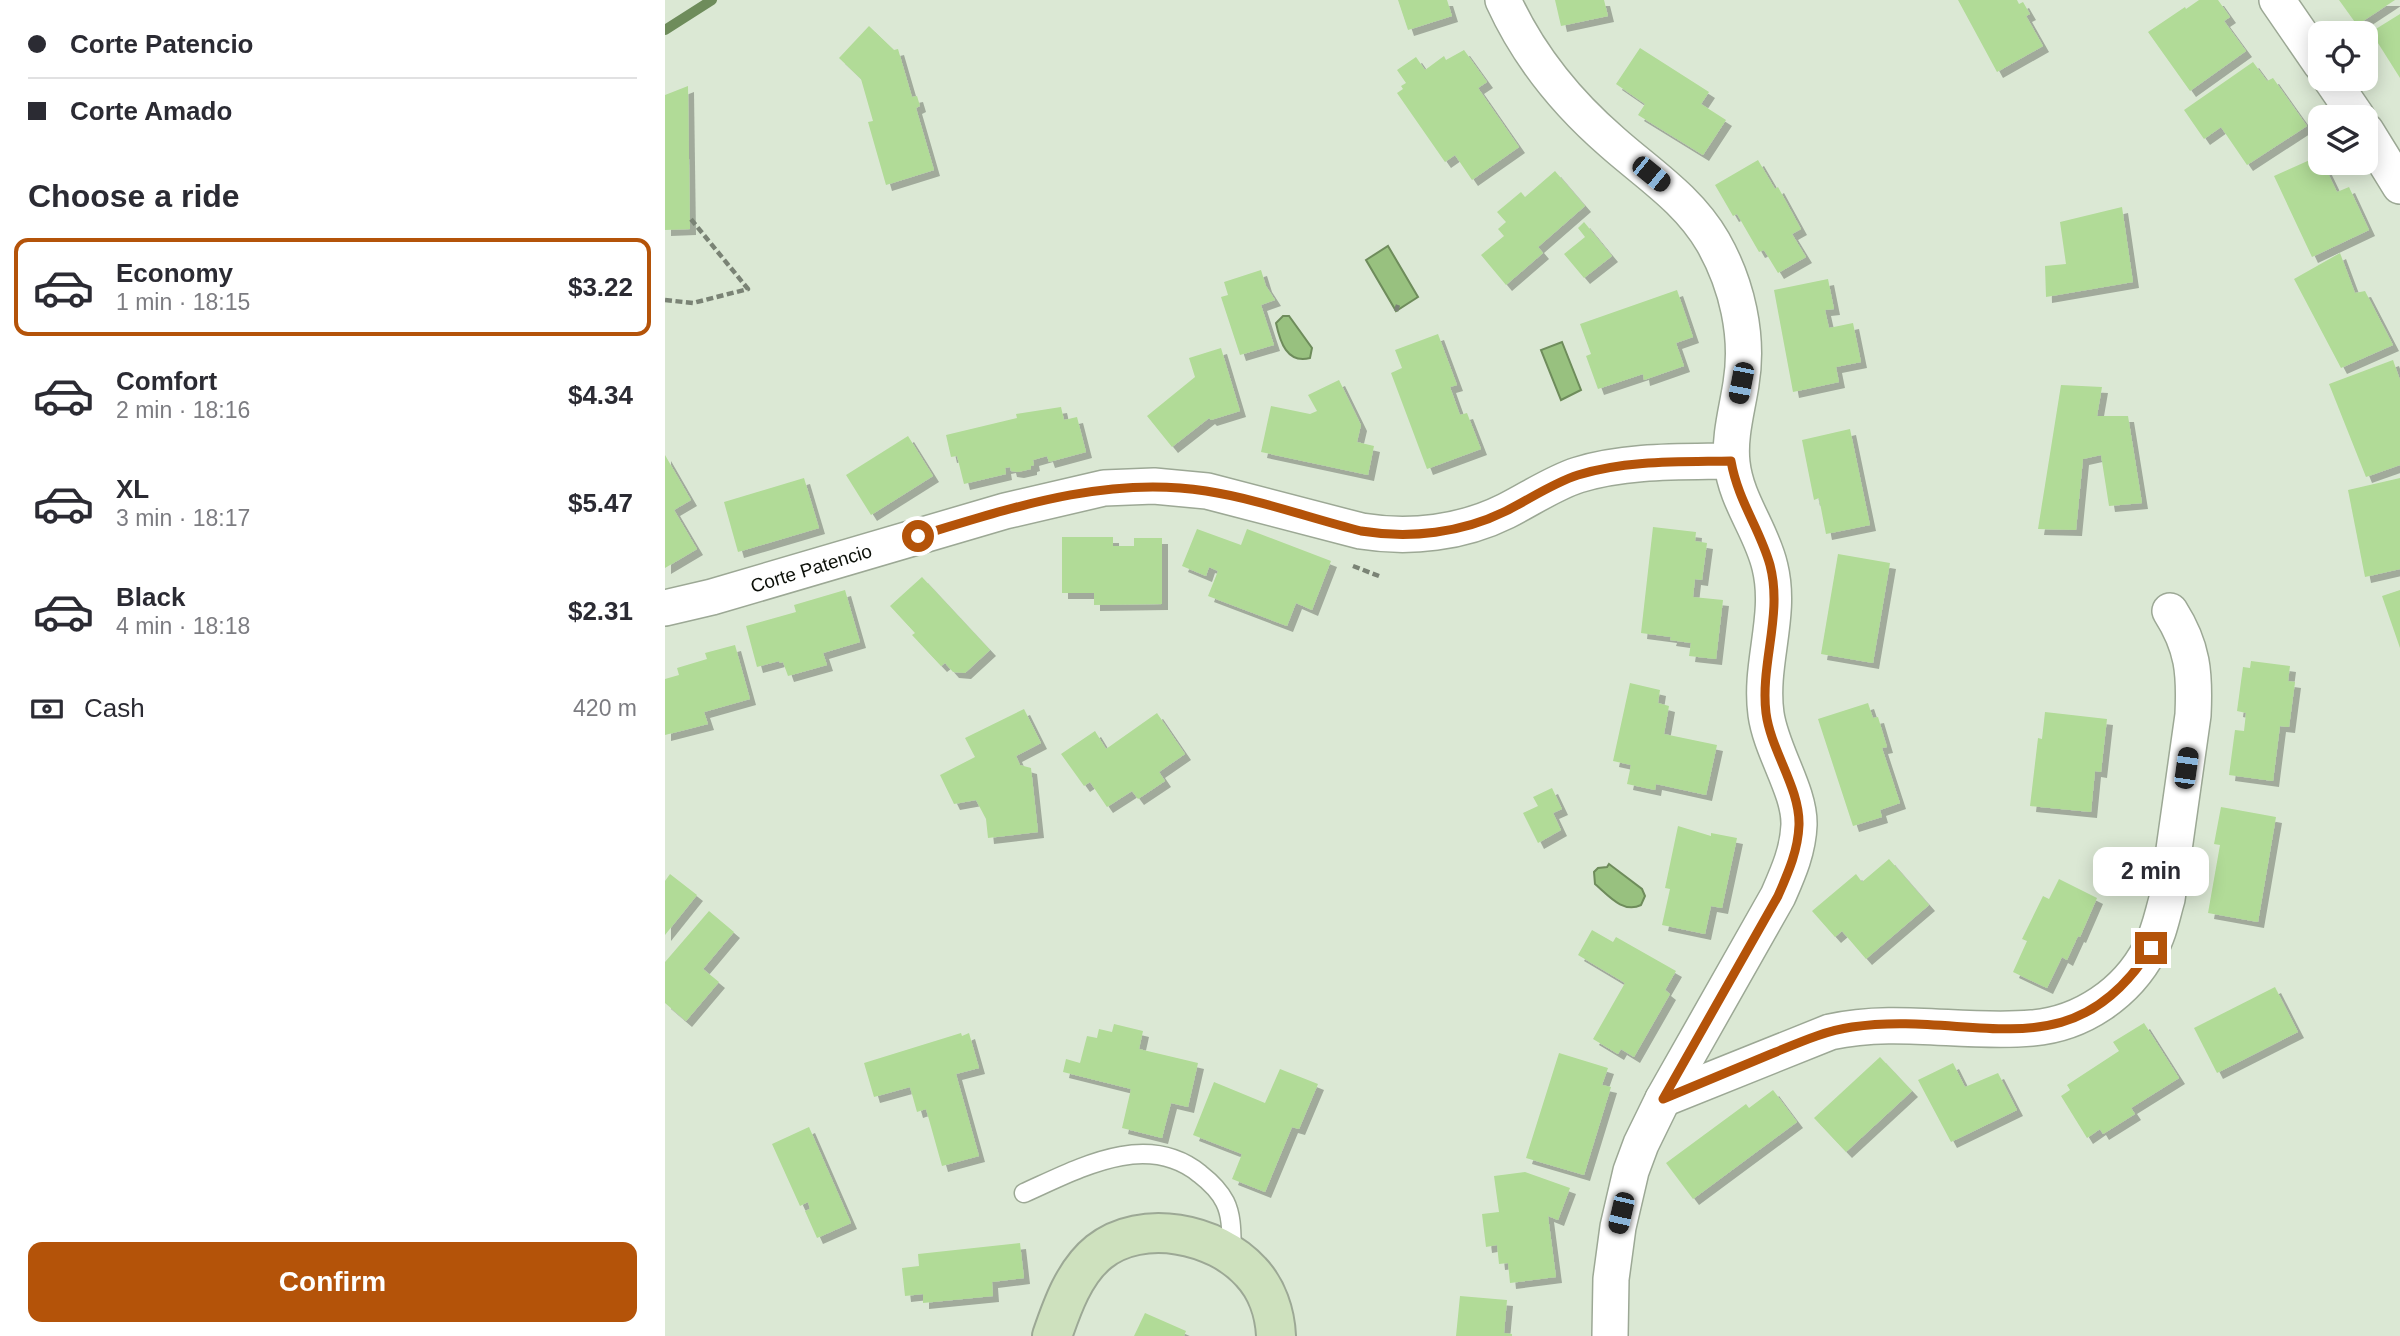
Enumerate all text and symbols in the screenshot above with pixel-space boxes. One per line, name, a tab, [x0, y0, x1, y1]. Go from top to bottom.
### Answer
map controls	[2308, 21, 2378, 175]
button: locate	[2308, 21, 2378, 91]
text: Corte Patencio	[70, 29, 254, 59]
text: Corte Amado	[70, 96, 232, 126]
button: layers	[2308, 105, 2378, 175]
car	[1629, 153, 1674, 195]
text: Choose a ride	[28, 178, 240, 214]
icon: car	[32, 256, 95, 319]
text: Economy	[116, 258, 233, 288]
text: $3.22	[568, 272, 633, 302]
text: 1 min · 18:15	[116, 289, 250, 315]
car	[1727, 360, 1756, 406]
icon: car	[32, 364, 95, 427]
text: Comfort	[116, 366, 217, 396]
text: $4.34	[568, 380, 633, 410]
text: 2 min · 18:16	[116, 397, 250, 423]
icon: car	[32, 472, 95, 535]
text: XL	[116, 474, 149, 504]
text: $5.47	[568, 488, 633, 518]
text: 3 min · 18:17	[116, 505, 250, 531]
route start	[902, 520, 934, 552]
street label: Corte Patencio	[748, 540, 874, 597]
icon: car	[32, 580, 95, 643]
text: Black	[116, 582, 185, 612]
text: $2.31	[568, 596, 633, 626]
text: 4 min · 18:18	[116, 613, 250, 639]
icon: cash	[28, 690, 66, 728]
text: Cash	[84, 693, 145, 723]
text: 420 m	[573, 695, 637, 721]
car	[2173, 746, 2200, 790]
callout: 2 min	[2093, 846, 2209, 895]
text: 2 min	[2121, 858, 2181, 884]
route end	[2135, 932, 2167, 964]
car	[1607, 1190, 1636, 1236]
button: Confirm	[28, 1242, 637, 1322]

